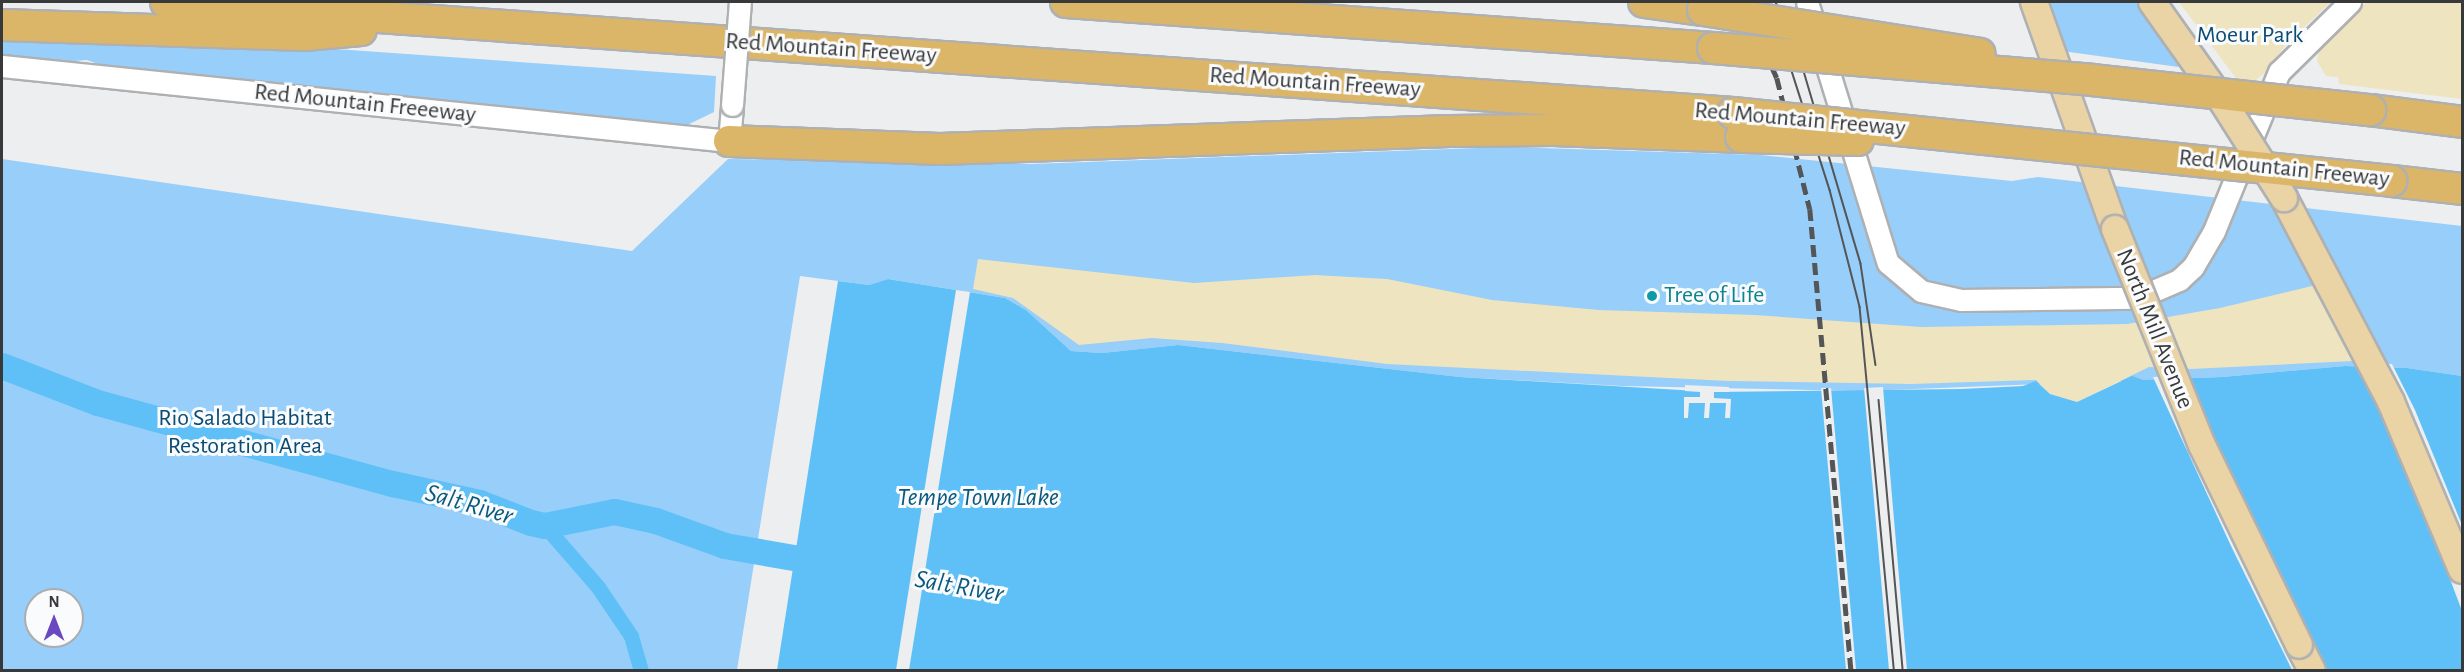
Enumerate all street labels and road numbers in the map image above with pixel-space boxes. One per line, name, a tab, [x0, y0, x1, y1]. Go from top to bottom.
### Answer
street label: Red Mountain Freeway	[724, 27, 938, 71]
street label: Red Mountain Freeway	[1208, 61, 1422, 105]
street label: Red Mountain Freeeway	[253, 78, 477, 130]
street label: Red Mountain Freeway	[1693, 96, 1907, 144]
street label: Red Mountain Freeway	[2177, 144, 2391, 194]
street label: North Mill Avenue	[2109, 245, 2199, 413]

